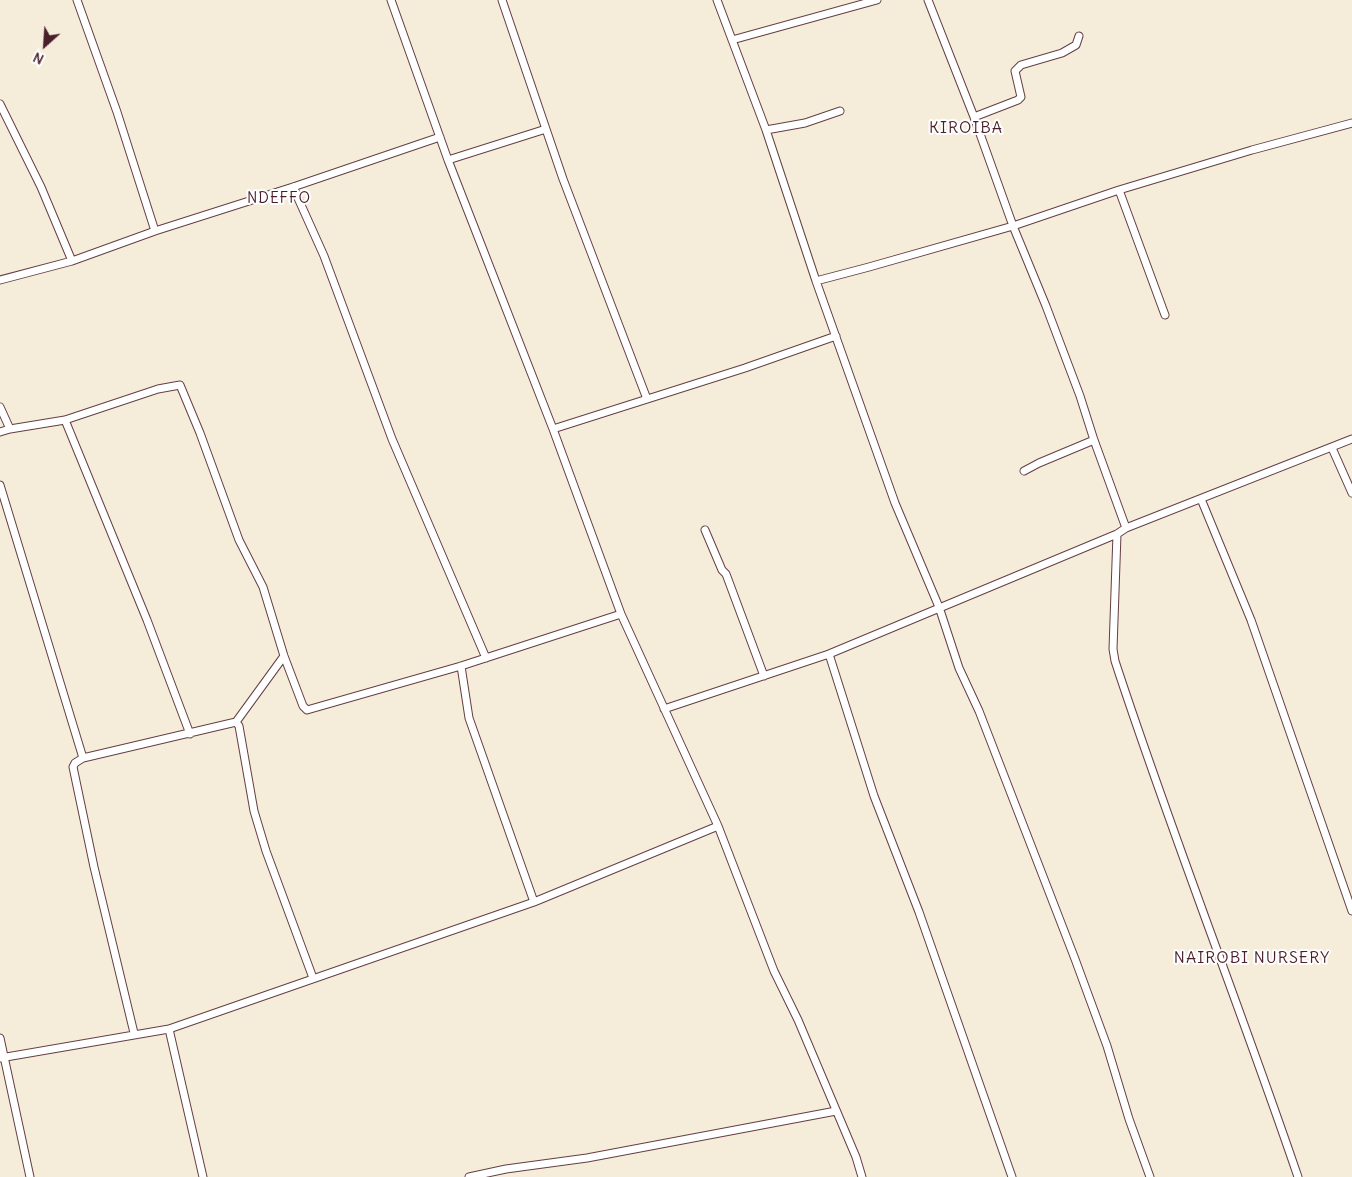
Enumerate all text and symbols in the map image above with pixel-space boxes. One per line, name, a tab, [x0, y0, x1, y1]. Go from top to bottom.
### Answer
north arrow	[20, 20, 70, 70]
text: N	[30, 48, 47, 69]
district label: KIROIBA	[928, 118, 1004, 138]
district label: NDEFFO	[246, 190, 312, 208]
district label: NAIROBI NURSERY	[1172, 948, 1332, 968]

